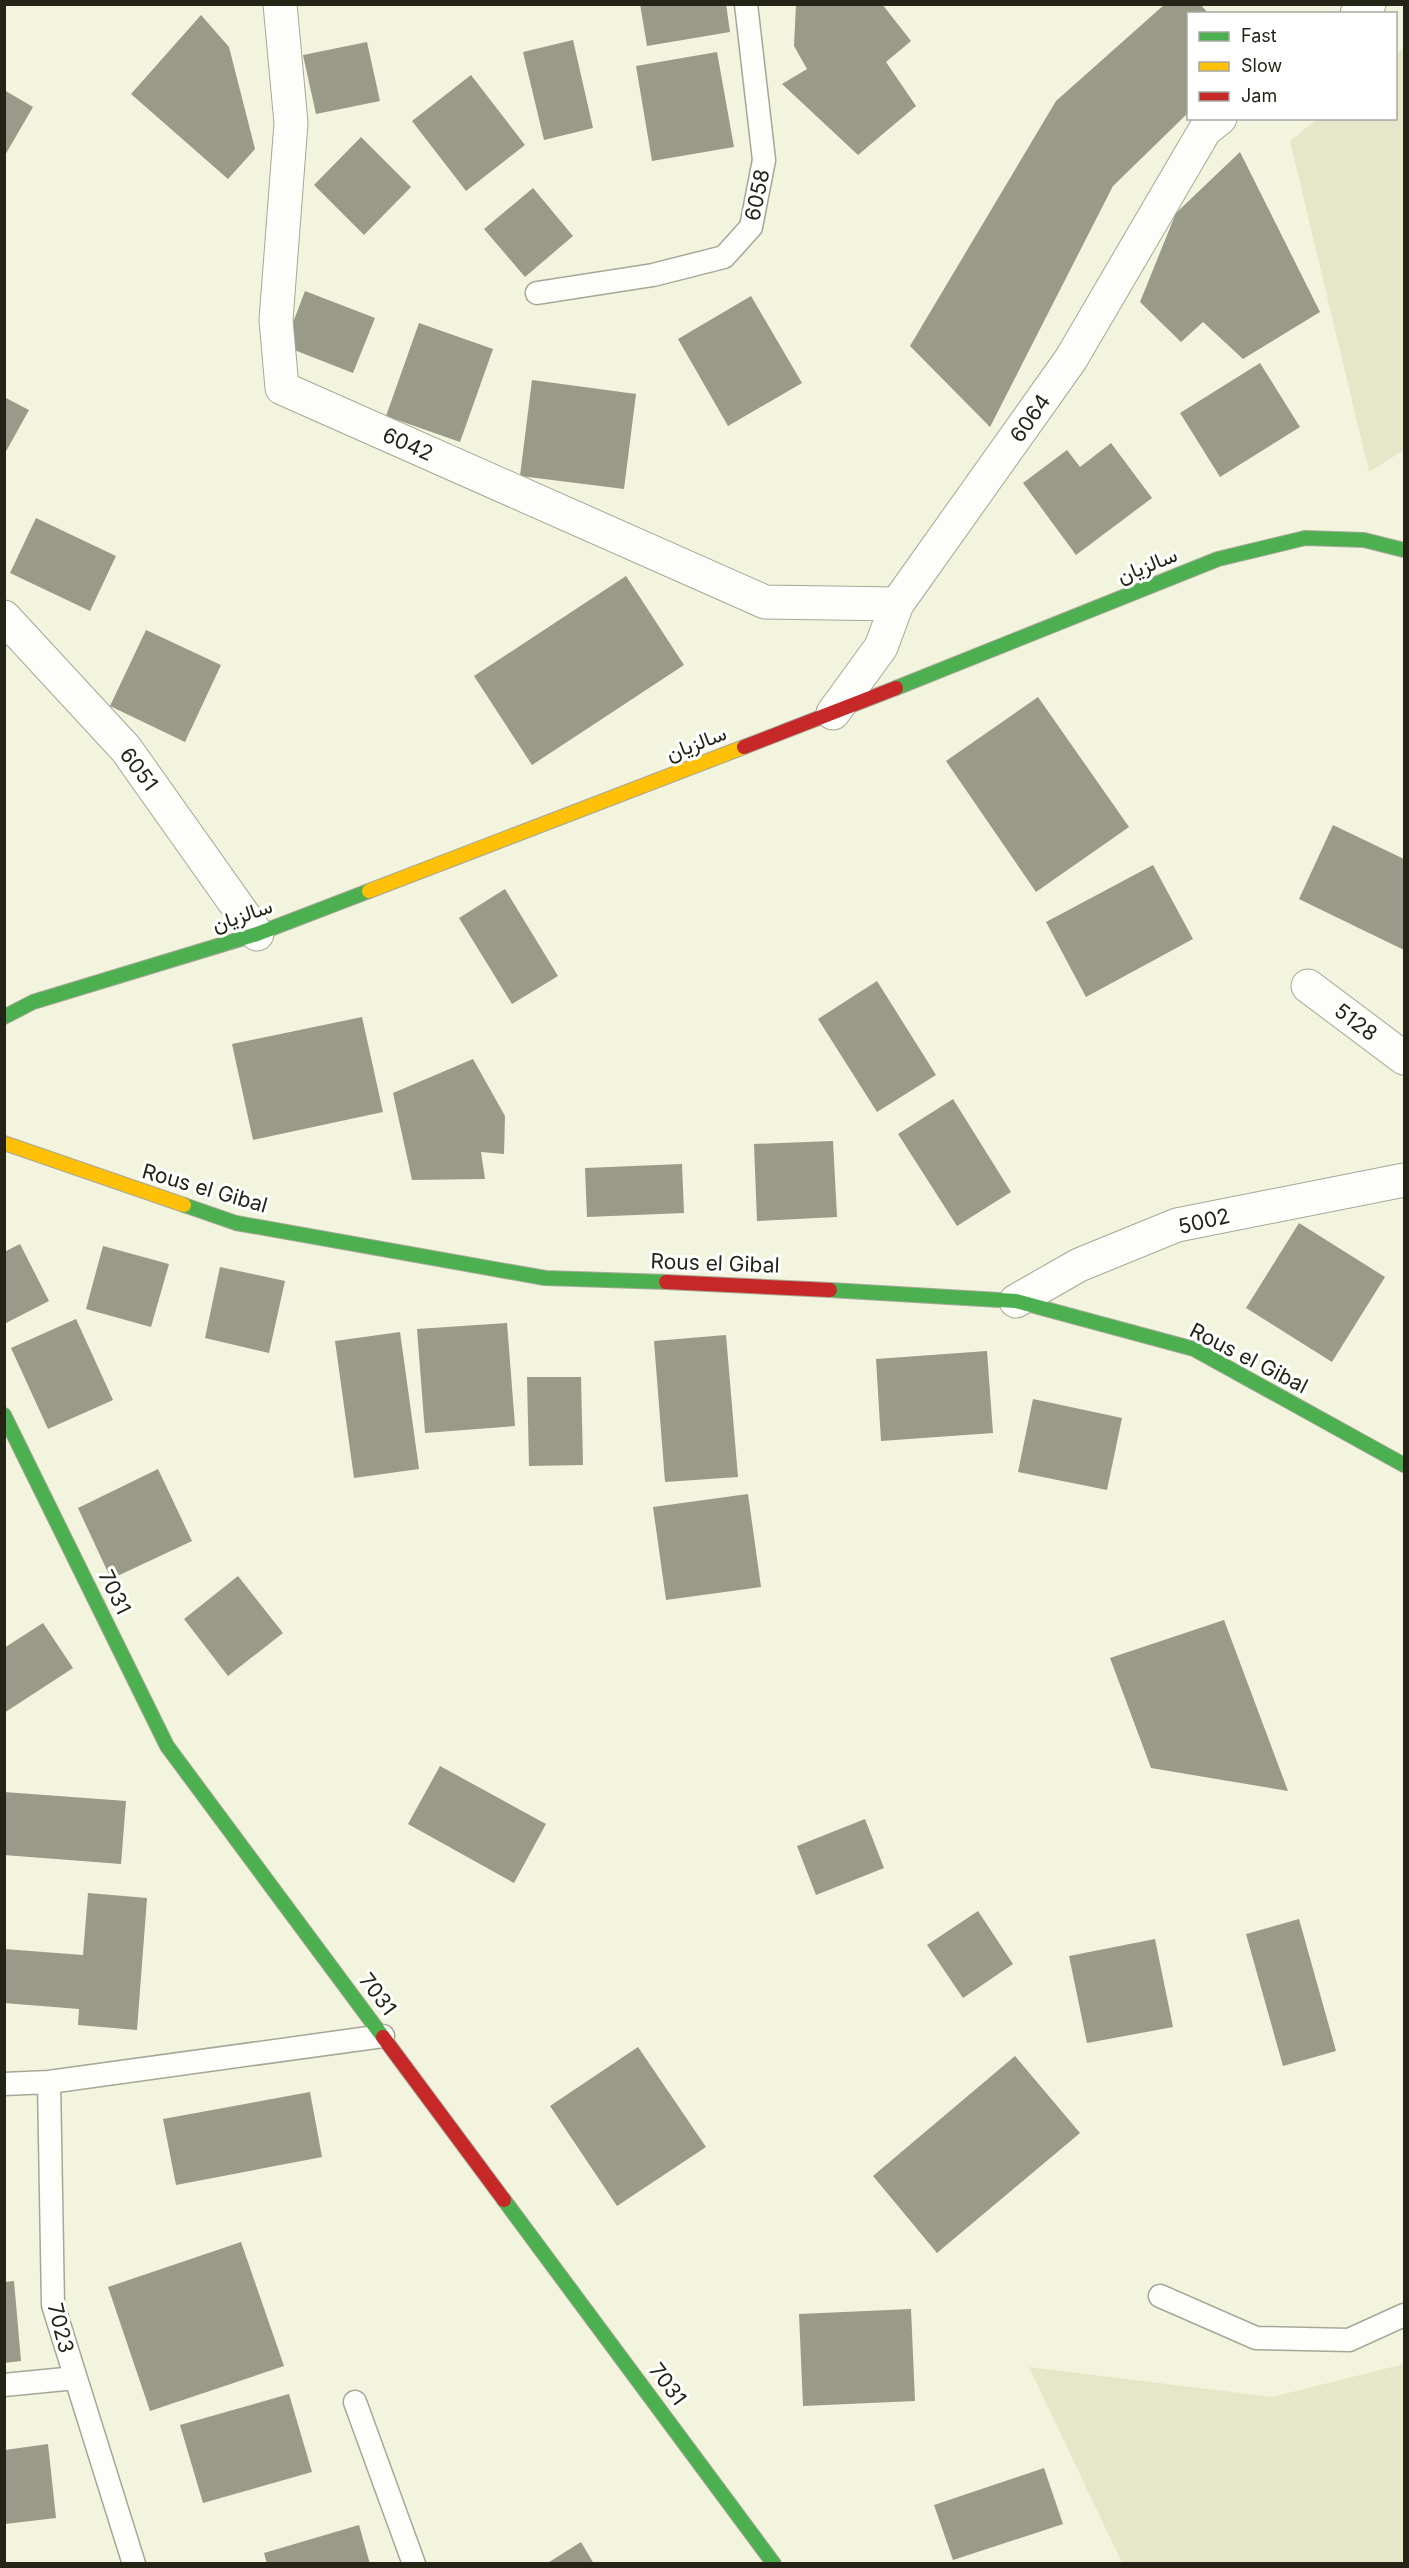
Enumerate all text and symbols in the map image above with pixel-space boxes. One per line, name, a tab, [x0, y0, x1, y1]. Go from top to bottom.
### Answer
legend	[1187, 12, 1397, 120]
text: Fast	[1241, 25, 1277, 46]
text: Slow	[1241, 55, 1282, 76]
text: Jam	[1241, 85, 1277, 106]
street label: 6058	[739, 167, 775, 223]
street label: 6064	[1005, 389, 1055, 447]
street label: 6042	[379, 422, 437, 466]
street label: سالزيان	[1113, 542, 1181, 589]
street label: سالزيان	[662, 720, 730, 767]
street label: 6051	[115, 742, 163, 796]
street label: سالزيان	[208, 893, 276, 938]
street label: 5128	[1330, 998, 1382, 1046]
street label: Rous el Gibal	[139, 1158, 271, 1218]
street label: 5002	[1176, 1203, 1232, 1239]
street label: Rous el Gibal	[650, 1248, 780, 1278]
street label: Rous el Gibal	[1186, 1318, 1312, 1398]
street label: 7031	[94, 1566, 136, 1618]
street label: 7031	[354, 1968, 402, 2020]
street label: 7023	[43, 2300, 79, 2356]
street label: 7031	[644, 2358, 692, 2410]

